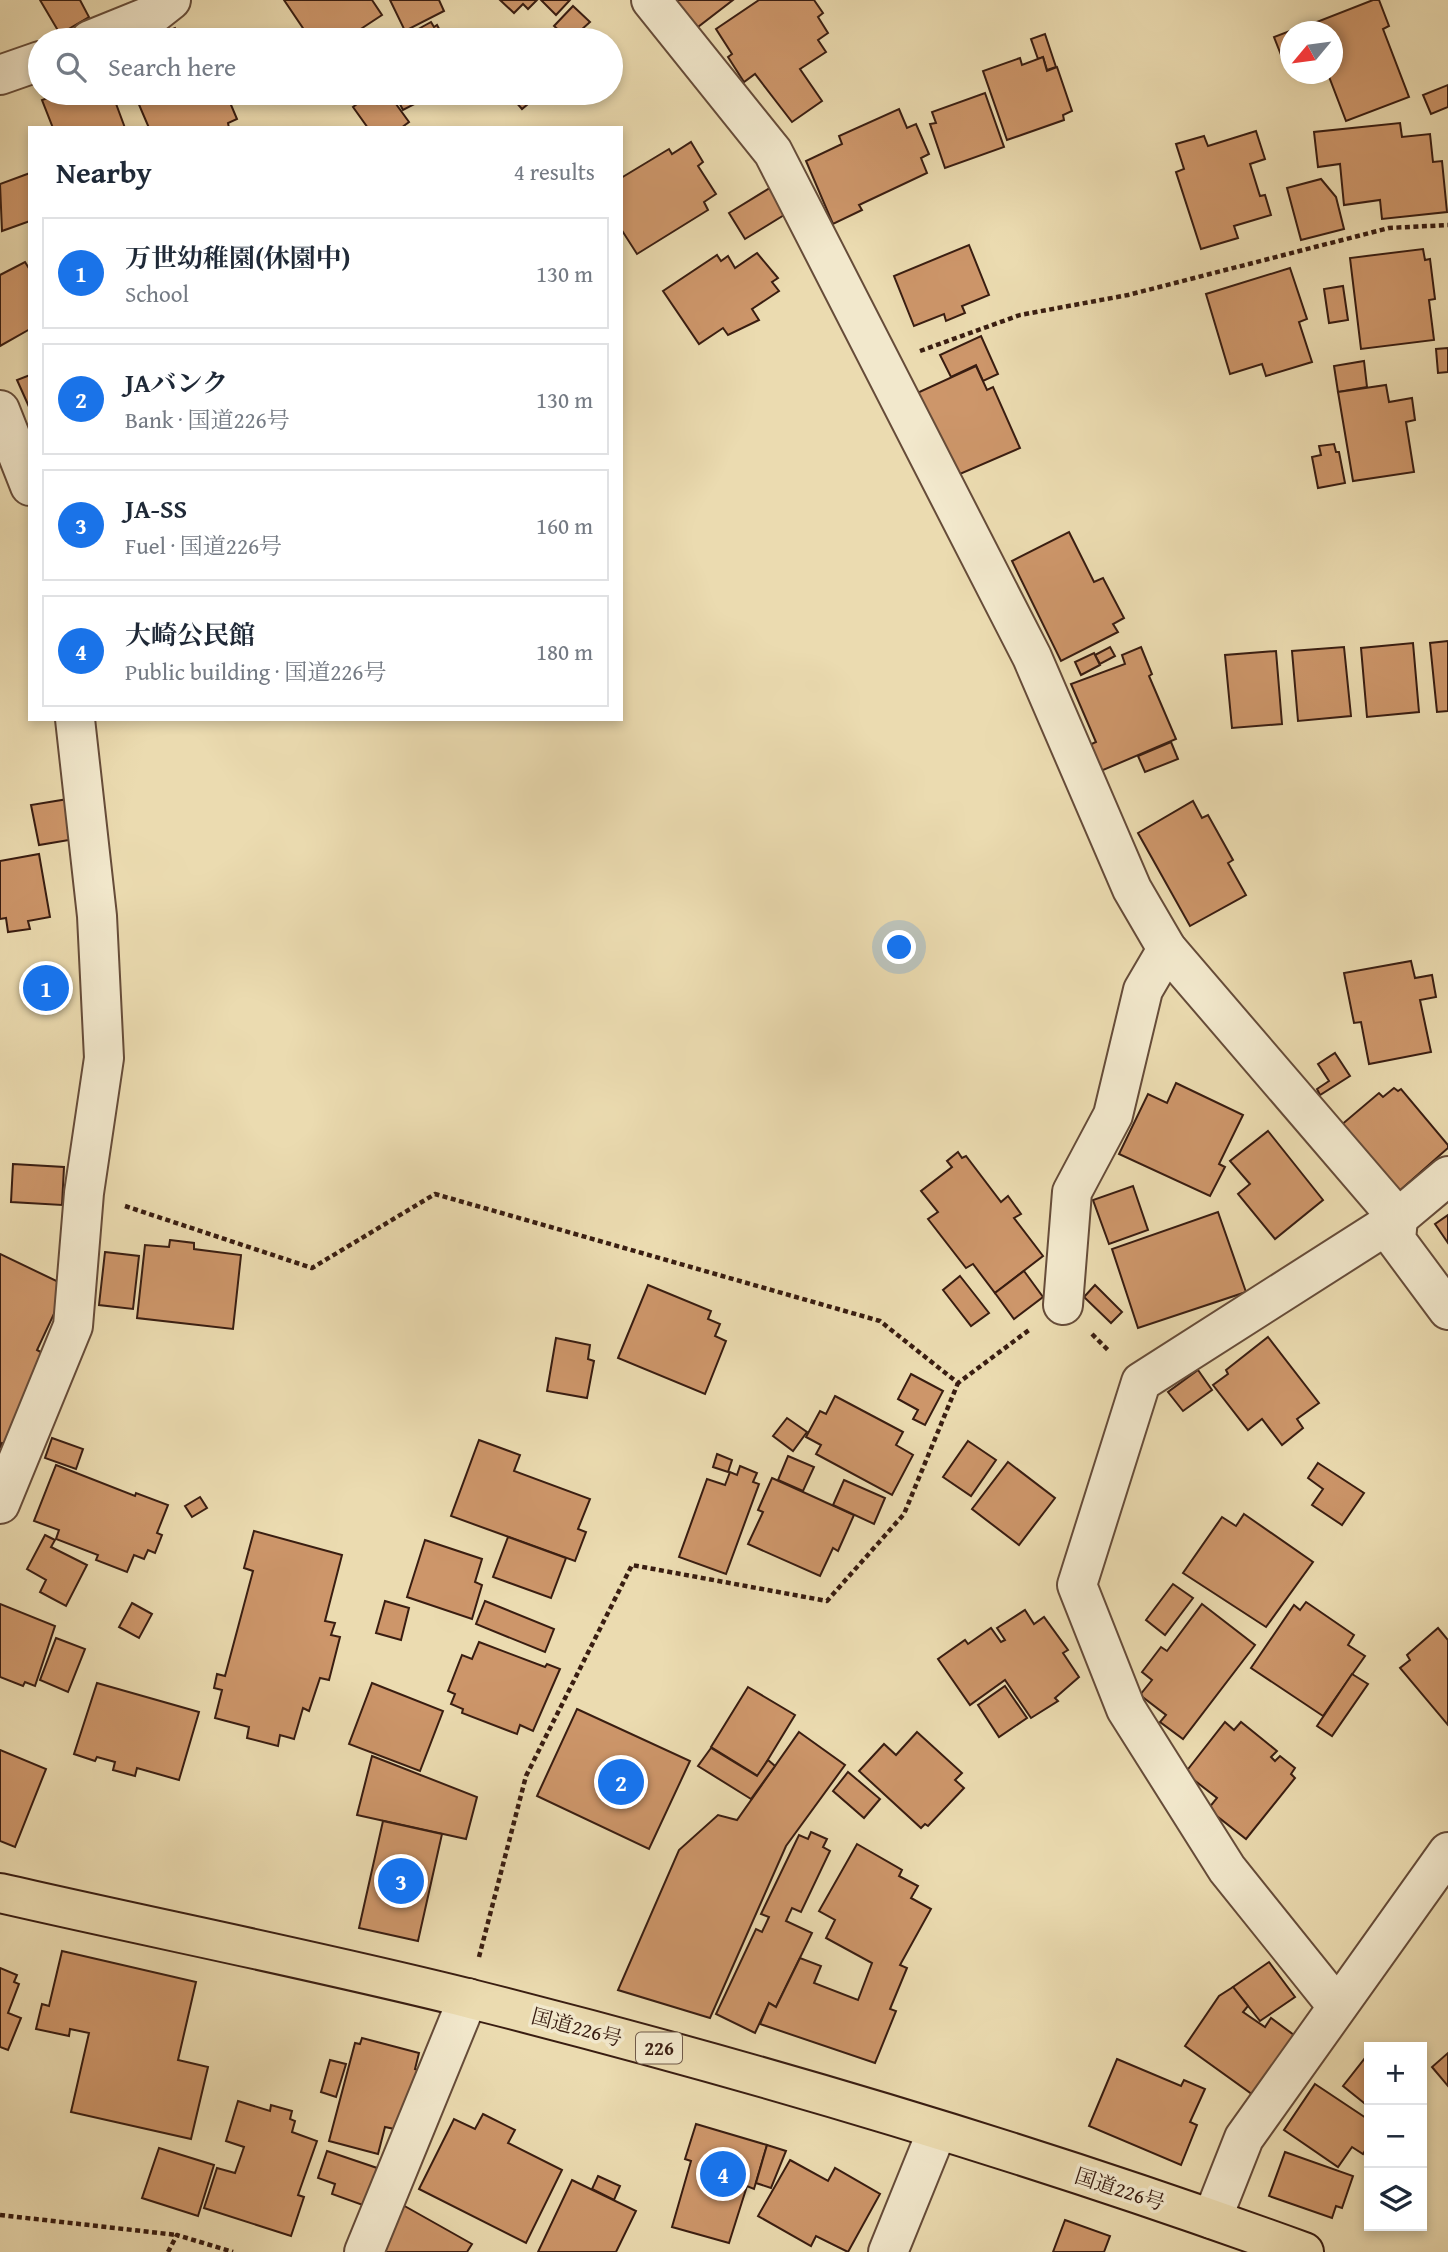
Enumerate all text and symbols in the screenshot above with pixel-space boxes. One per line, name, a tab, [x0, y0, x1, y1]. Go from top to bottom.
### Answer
north arrow	[1280, 21, 1343, 84]
search box	[28, 28, 623, 105]
text: Search here	[108, 47, 236, 86]
icon: search	[52, 48, 90, 86]
text: Nearby	[56, 150, 152, 194]
text: 4 results	[514, 155, 595, 188]
text: 万世幼稚園(休園中)	[125, 238, 351, 277]
text: 1	[75, 257, 87, 290]
text: 130 m	[536, 257, 593, 290]
text: School	[125, 277, 189, 310]
text: JAバンク	[125, 363, 228, 402]
text: 2	[75, 383, 87, 416]
text: 130 m	[536, 383, 593, 416]
text: Bank · 国道226号	[125, 403, 290, 436]
text: JA-SS	[125, 489, 187, 528]
text: 3	[75, 509, 87, 542]
text: 160 m	[536, 509, 593, 542]
text: Fuel · 国道226号	[125, 529, 282, 562]
text: 大崎公民館	[125, 615, 255, 654]
text: 4	[75, 635, 87, 668]
text: 180 m	[536, 635, 593, 668]
text: Public building · 国道226号	[125, 655, 386, 688]
your location	[882, 930, 916, 964]
pin: 1	[23, 962, 69, 1014]
pin: 2	[598, 1756, 644, 1808]
pin: 3	[378, 1855, 424, 1907]
street label: 国道226号	[528, 2000, 626, 2054]
road number: 226	[636, 2032, 682, 2064]
map controls	[1364, 2042, 1427, 2231]
button: +	[1364, 2042, 1427, 2105]
button: −	[1364, 2105, 1427, 2168]
pin: 4	[700, 2148, 746, 2200]
street label: 国道226号	[1071, 2160, 1169, 2218]
button: layers	[1364, 2168, 1427, 2231]

